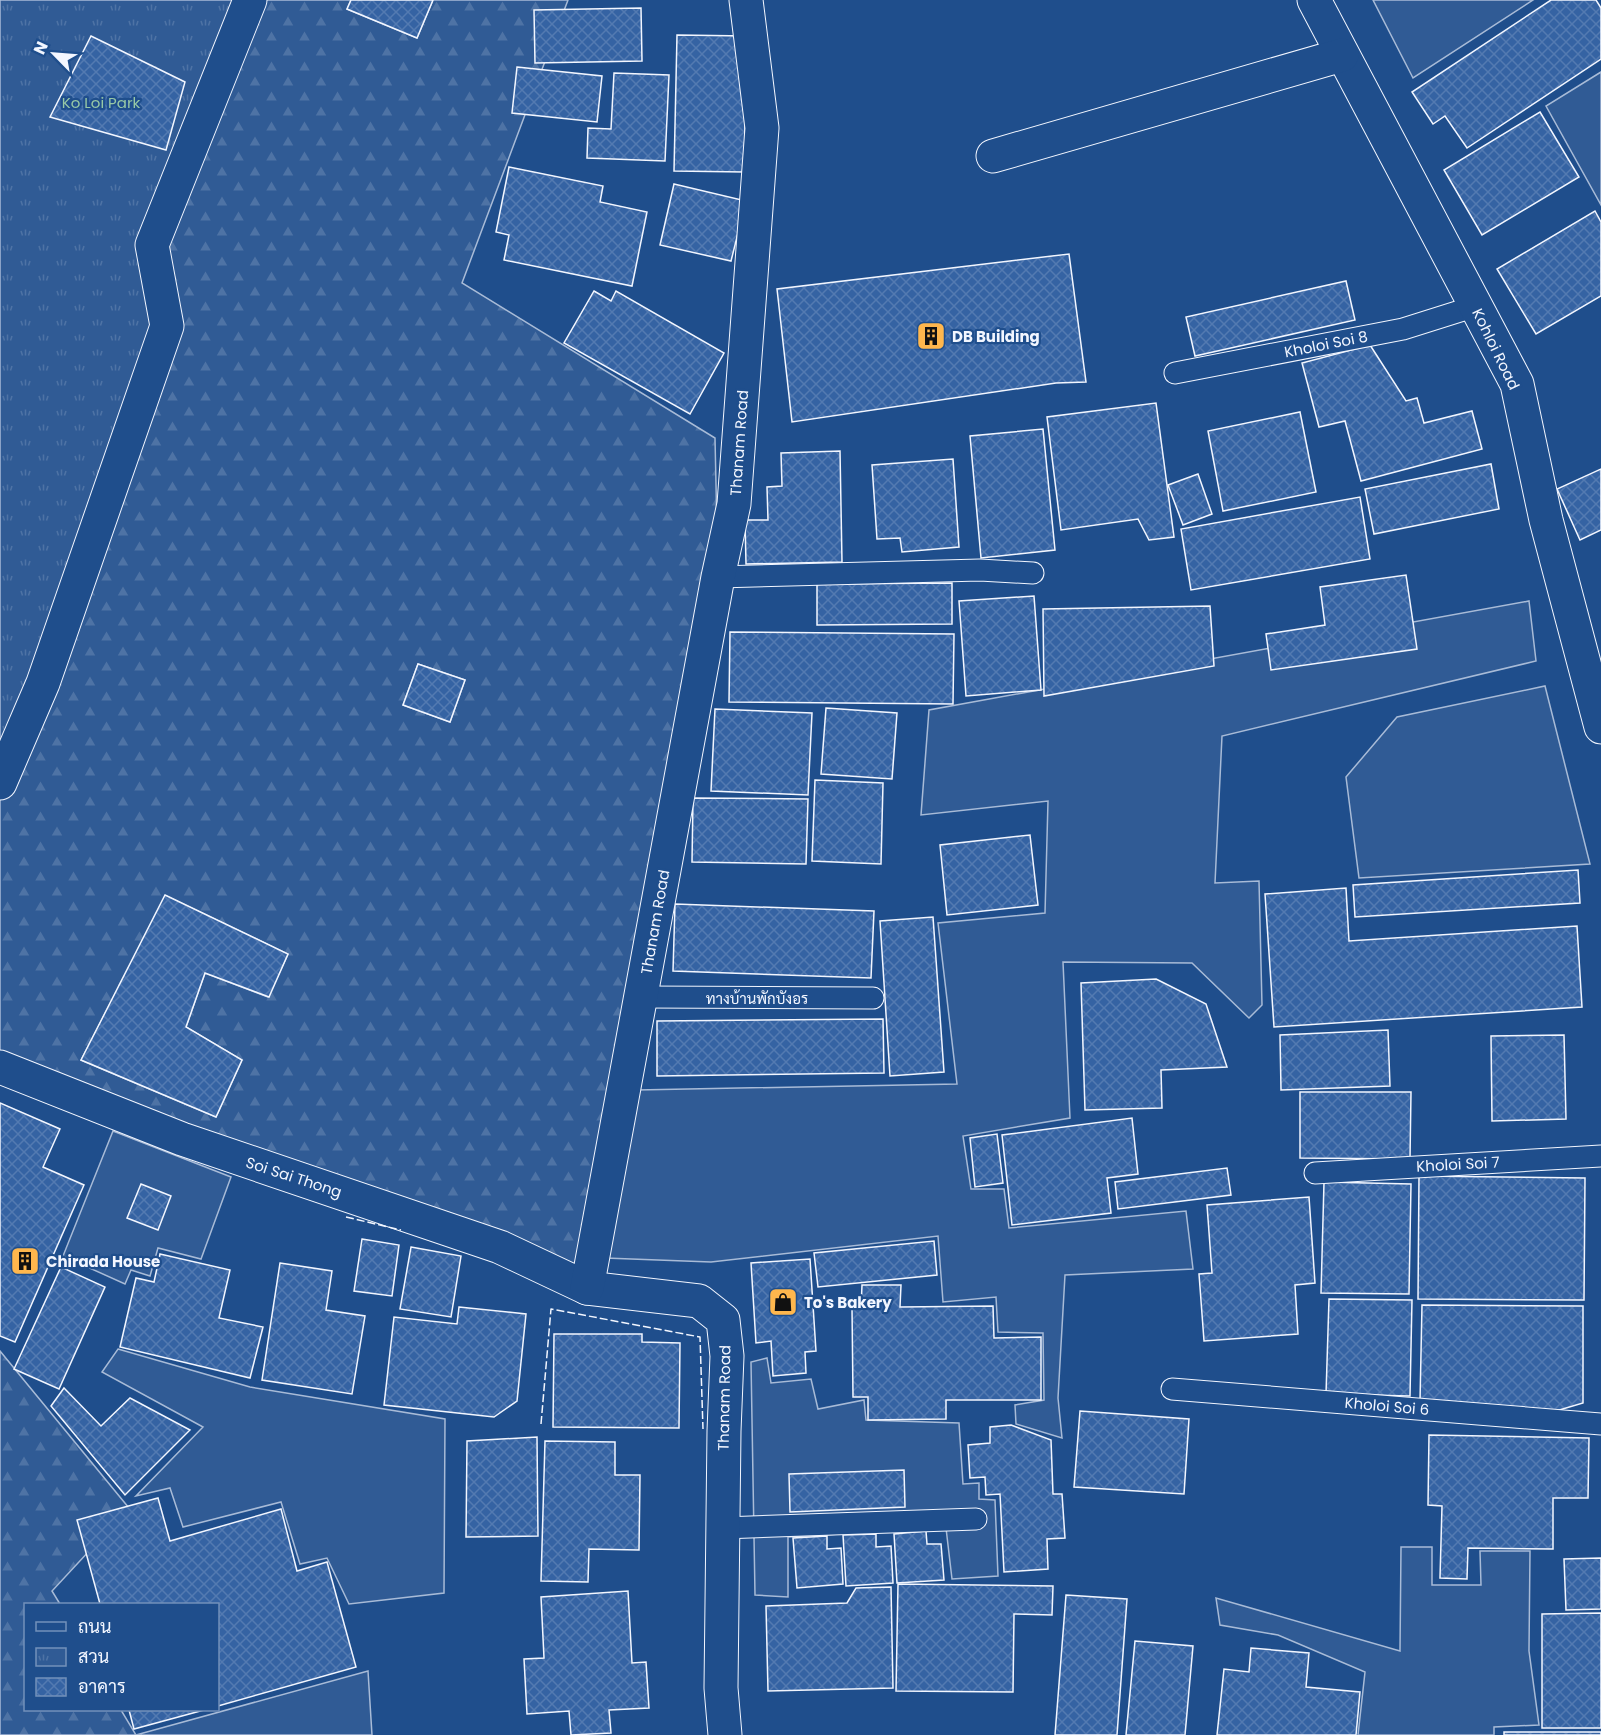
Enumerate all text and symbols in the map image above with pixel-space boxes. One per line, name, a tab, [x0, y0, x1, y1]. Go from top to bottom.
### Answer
north arrow	[24, 24, 84, 84]
text: N	[28, 38, 54, 58]
park label: Ko Loi Park	[62, 92, 141, 113]
street label: Kohloi Road	[1467, 305, 1525, 393]
building icon: DB Building	[915, 320, 947, 352]
place label: DB Building	[952, 326, 1040, 347]
street label: Kholoi Soi 8	[1282, 326, 1370, 362]
street label: Thanam Road	[725, 389, 753, 497]
street label: Thanam Road	[635, 868, 675, 976]
street label: ทางบ้านพักบังอร	[706, 988, 808, 1009]
street label: Kholoi Soi 7	[1416, 1151, 1500, 1177]
street label: Soi Sai Thong	[243, 1152, 345, 1202]
building icon: Chirada House	[9, 1245, 41, 1277]
place label: Chirada House	[46, 1251, 160, 1272]
shop icon: To's Bakery	[767, 1286, 799, 1318]
place label: To's Bakery	[804, 1292, 892, 1313]
street label: Thanam Road	[713, 1345, 735, 1451]
street label: Kholoi Soi 6	[1344, 1392, 1430, 1420]
legend	[24, 1603, 219, 1711]
text: ถนน	[78, 1614, 111, 1639]
text: สวน	[78, 1644, 109, 1669]
text: อาคาร	[78, 1674, 126, 1699]

